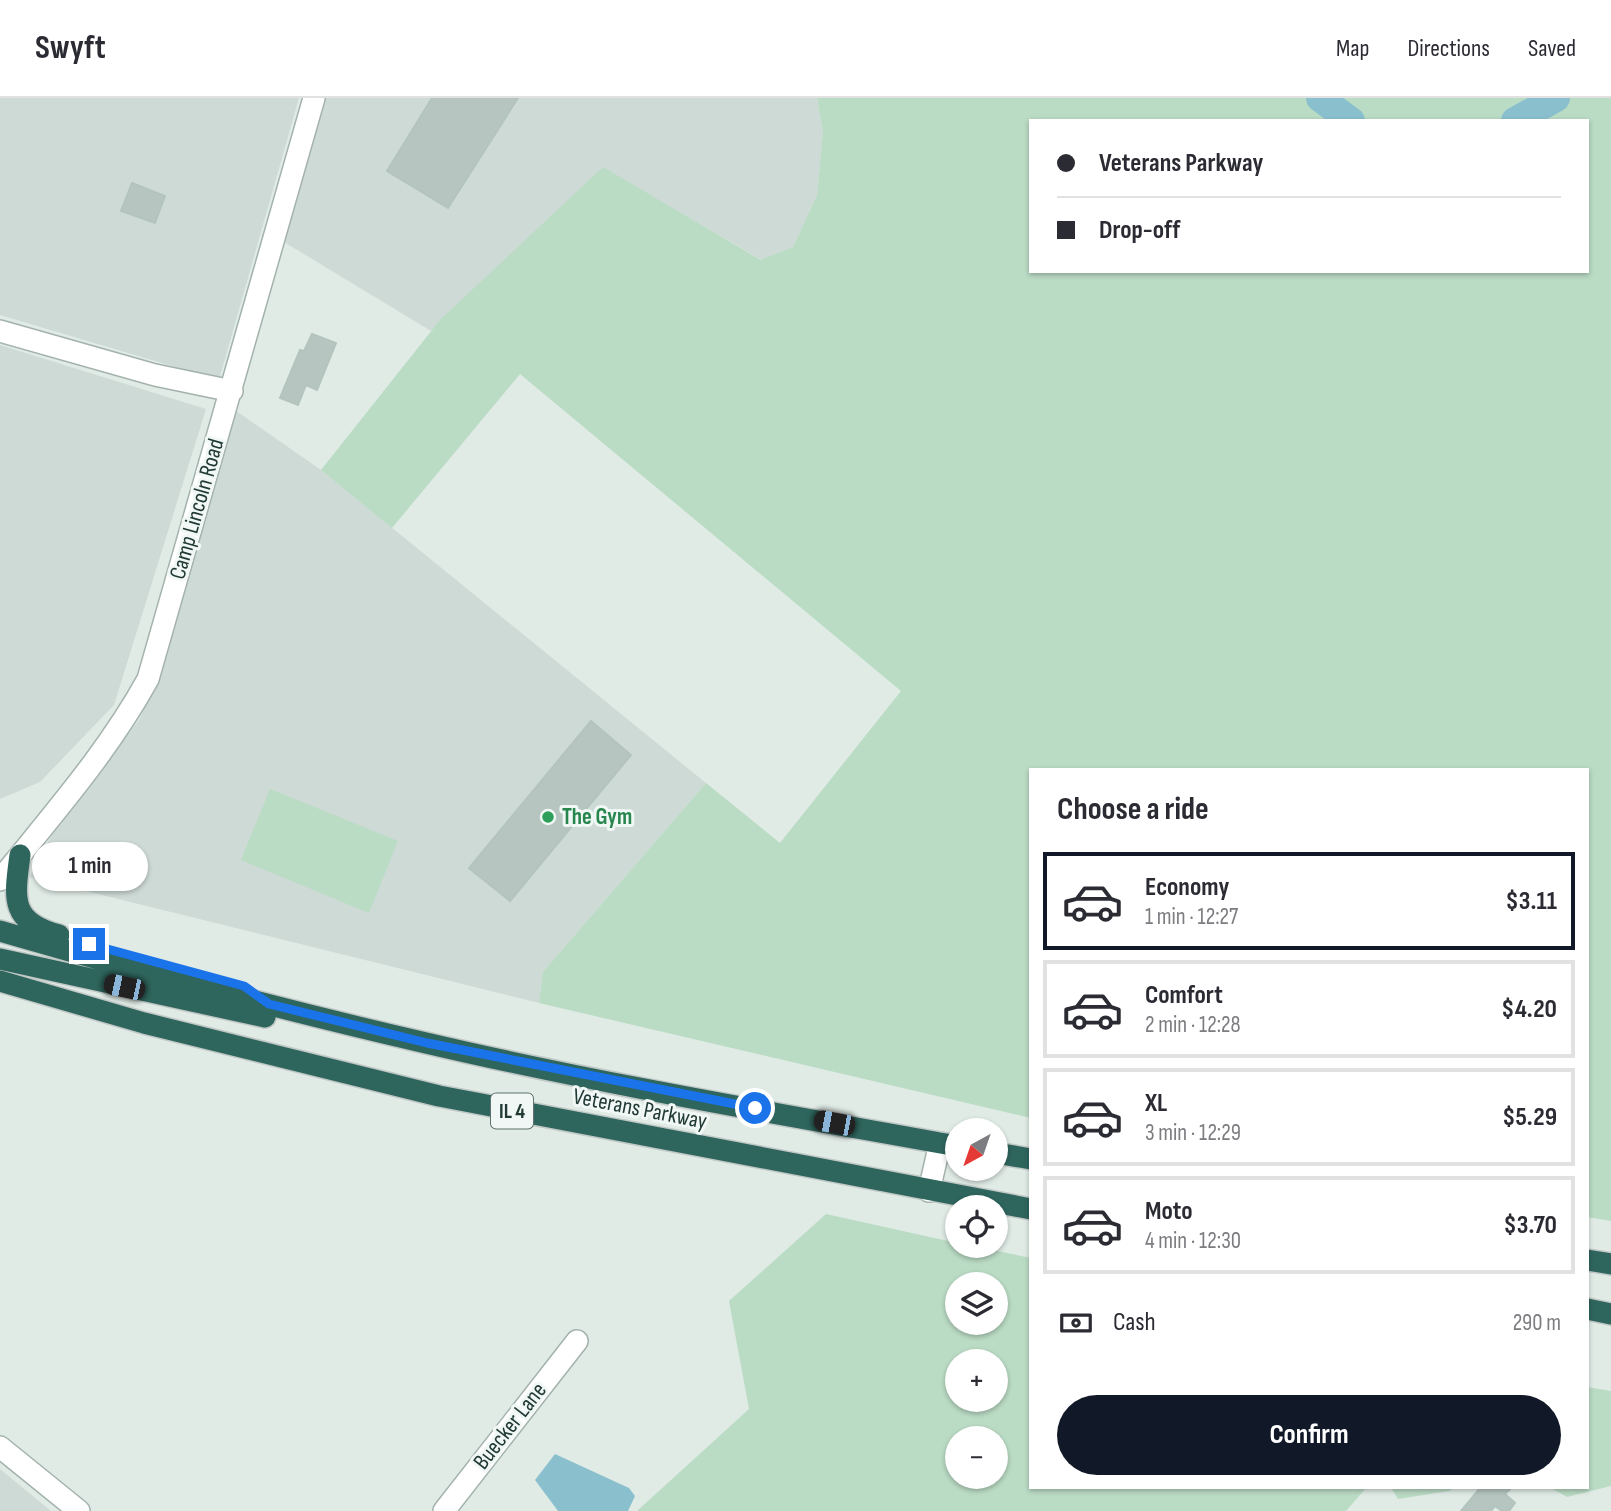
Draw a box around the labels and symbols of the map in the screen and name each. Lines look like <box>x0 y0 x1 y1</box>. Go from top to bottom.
street label: Camp Lincoln Road <box>164 435 230 583</box>
place label: The Gym <box>562 803 632 831</box>
marker: The Gym <box>540 809 556 825</box>
callout: 1 min <box>31 842 147 892</box>
route end <box>73 928 105 960</box>
car <box>102 972 147 1002</box>
street label: Veterans Parkway <box>571 1082 709 1136</box>
route start <box>739 1092 771 1124</box>
road number: IL 4 <box>491 1094 533 1128</box>
car <box>812 1109 857 1137</box>
north arrow <box>945 1118 1008 1181</box>
street label: Buecker Lane <box>467 1377 553 1475</box>

